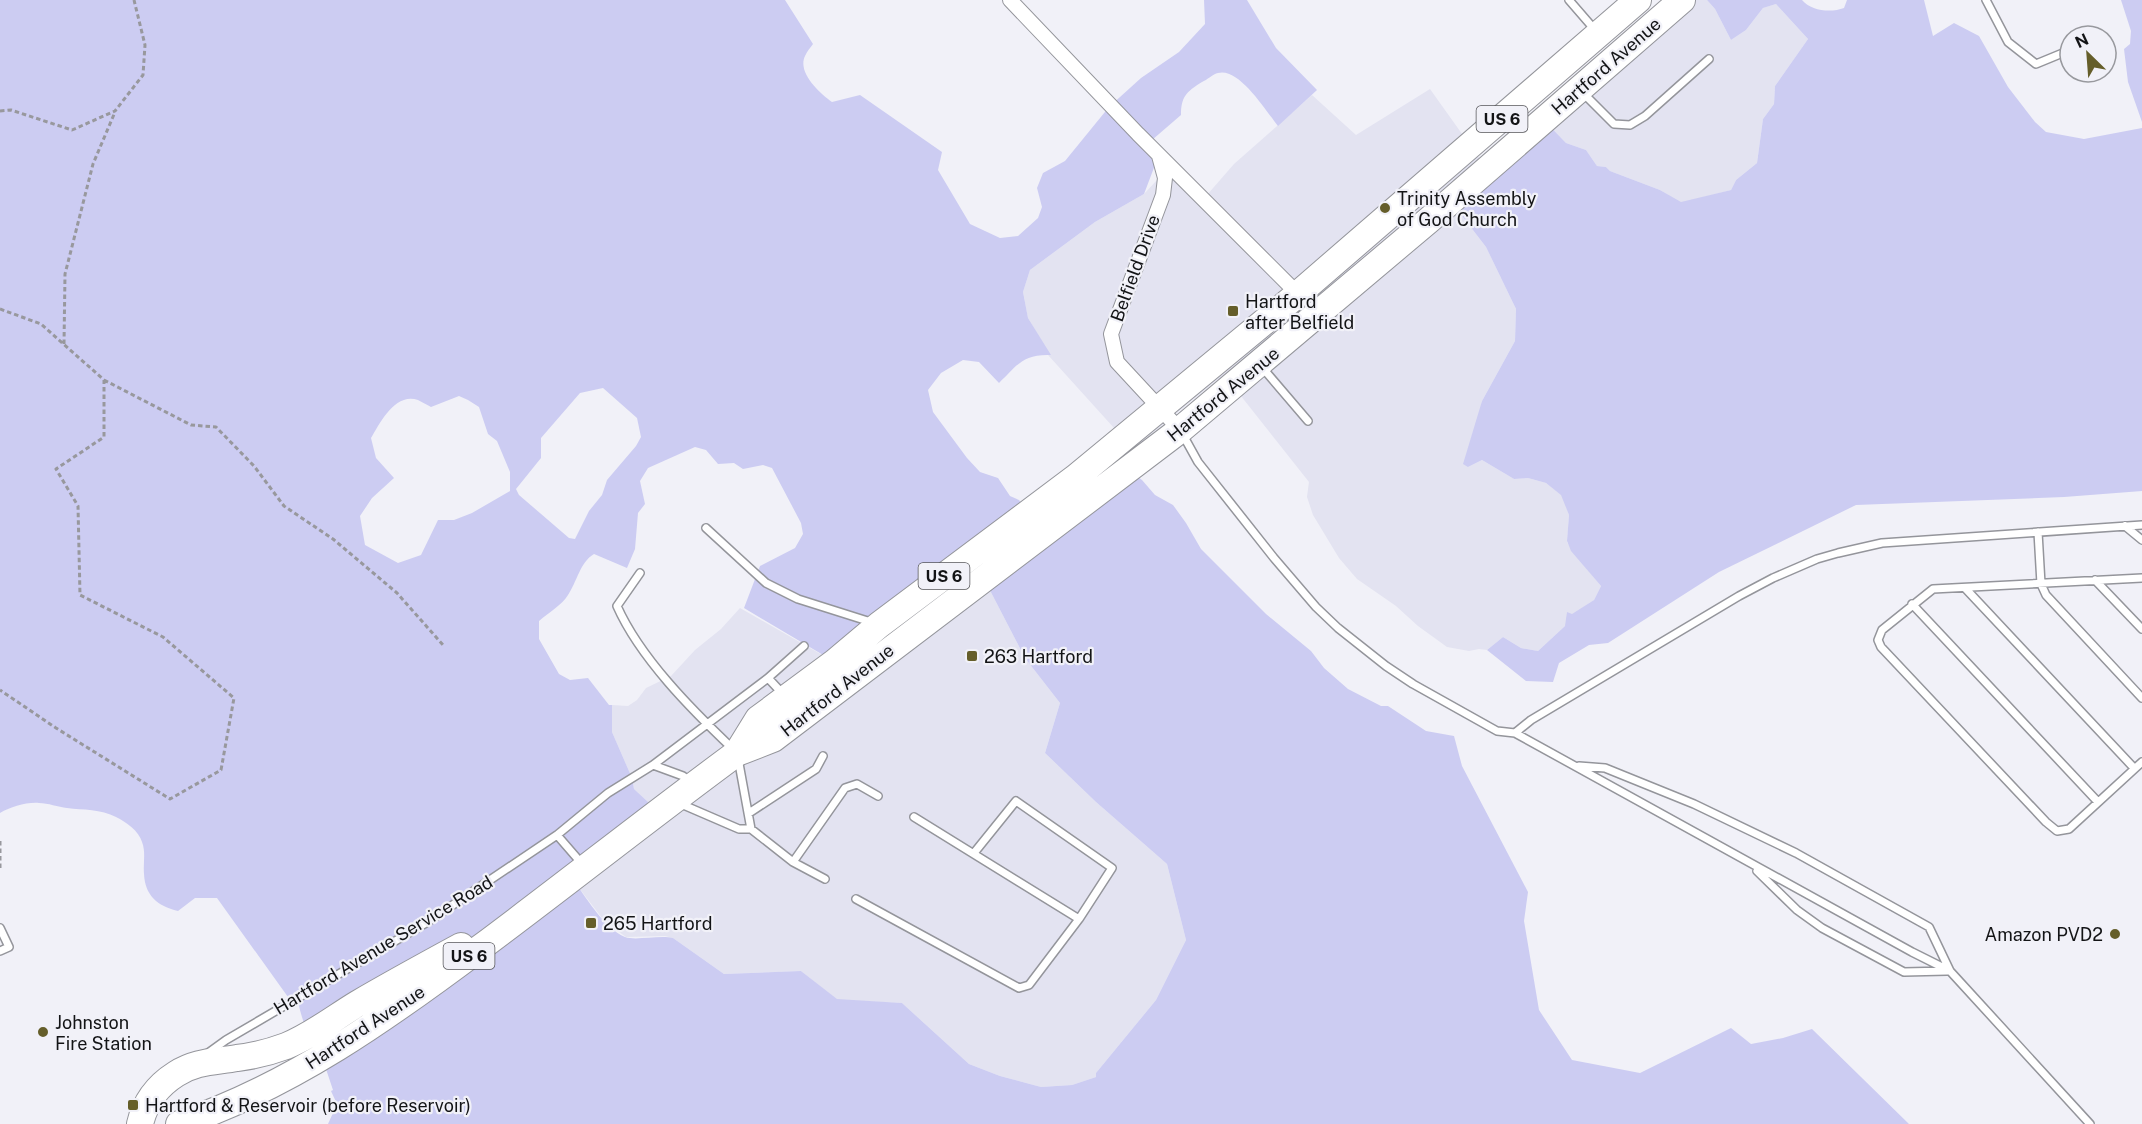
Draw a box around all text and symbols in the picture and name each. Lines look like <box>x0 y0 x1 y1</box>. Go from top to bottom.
street label: Hartford Avenue <box>1547 13 1665 119</box>
north arrow <box>2058 24 2118 84</box>
text: N <box>2072 30 2092 52</box>
road number: US 6 <box>1476 106 1528 132</box>
place label: Trinity Assembly of God Church <box>1397 188 1537 230</box>
marker: Trinity Assembly of God Church <box>1378 201 1392 215</box>
street label: Belfield Drive <box>1106 212 1164 324</box>
place label: Hartford after Belfield <box>1245 291 1354 333</box>
marker: Hartford after Belfield <box>1226 304 1240 318</box>
street label: Hartford Avenue <box>1163 342 1283 446</box>
road number: US 6 <box>918 563 970 589</box>
street label: Hartford Avenue <box>776 639 898 741</box>
place label: 263 Hartford <box>984 646 1093 667</box>
marker: 263 Hartford <box>965 649 979 663</box>
street label: Hartford Avenue Service Road <box>270 871 496 1019</box>
place label: 265 Hartford <box>603 913 712 934</box>
marker: 265 Hartford <box>584 916 598 930</box>
place label: Amazon PVD2 <box>1984 924 2103 945</box>
marker: Amazon PVD2 <box>2108 927 2122 941</box>
road number: US 6 <box>444 943 494 969</box>
street label: Hartford Avenue <box>302 981 428 1073</box>
place label: Johnston Fire Station <box>55 1012 152 1054</box>
marker: Johnston Fire Station <box>36 1025 50 1039</box>
place label: Hartford & Reservoir (before Reservoir) <box>145 1095 471 1116</box>
marker: Hartford & Reservoir (before Reservoir) <box>126 1098 140 1112</box>

